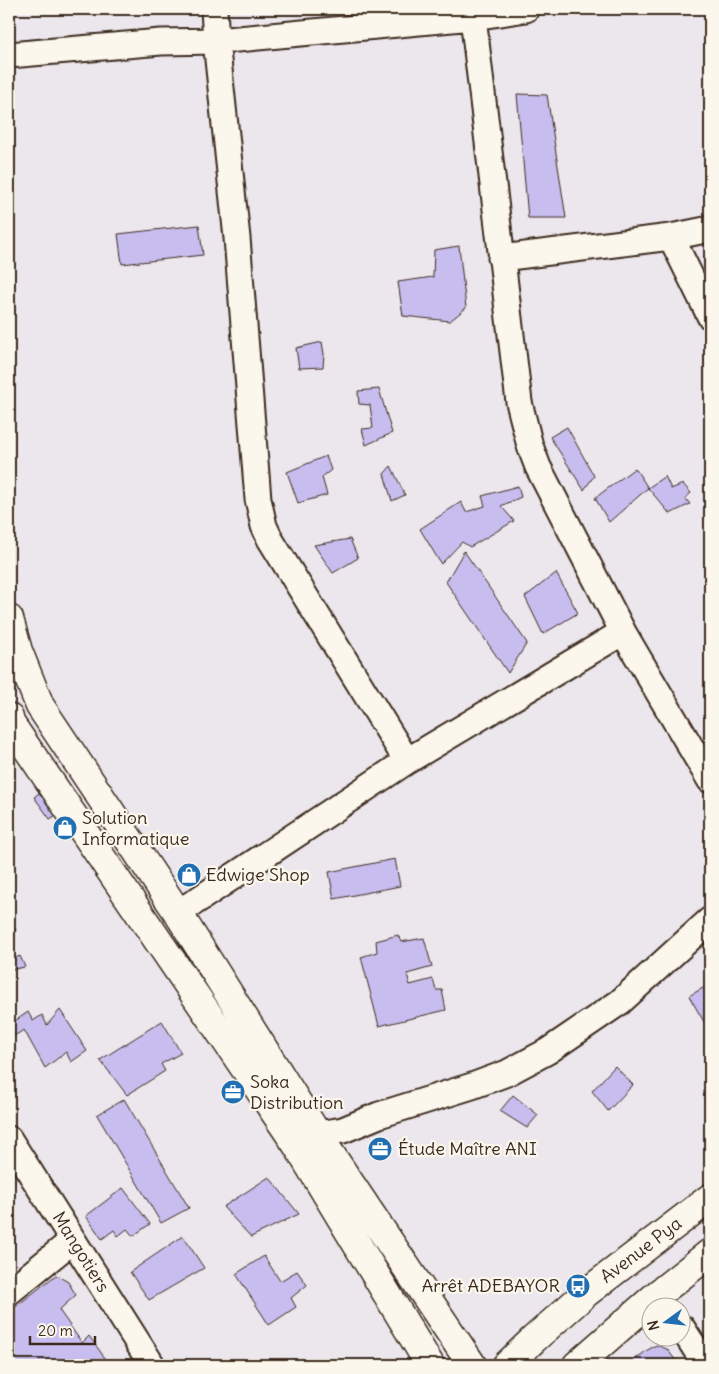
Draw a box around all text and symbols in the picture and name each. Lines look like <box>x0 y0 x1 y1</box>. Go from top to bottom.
place label: Solution Informatique <box>82 806 189 850</box>
shop icon: Solution Informatique <box>52 815 78 841</box>
shop icon: Edwige Shop <box>176 862 202 888</box>
place label: Edwige Shop <box>206 863 310 886</box>
place label: Soka Distribution <box>250 1070 344 1114</box>
office icon: Soka Distribution <box>220 1079 246 1105</box>
office icon: Étude Maître ANI <box>367 1136 393 1162</box>
place label: Étude Maître ANI <box>398 1137 537 1160</box>
street label: Mangotiers <box>48 1207 115 1296</box>
street label: Avenue Pya <box>595 1212 686 1288</box>
bus stop icon: Arrêt ADEBAYOR <box>565 1273 591 1299</box>
place label: Arrêt ADEBAYOR <box>422 1274 560 1297</box>
north arrow <box>642 1296 692 1346</box>
scale bar <box>30 1314 95 1346</box>
text: N <box>643 1318 663 1332</box>
text: 20 m <box>38 1321 73 1340</box>

